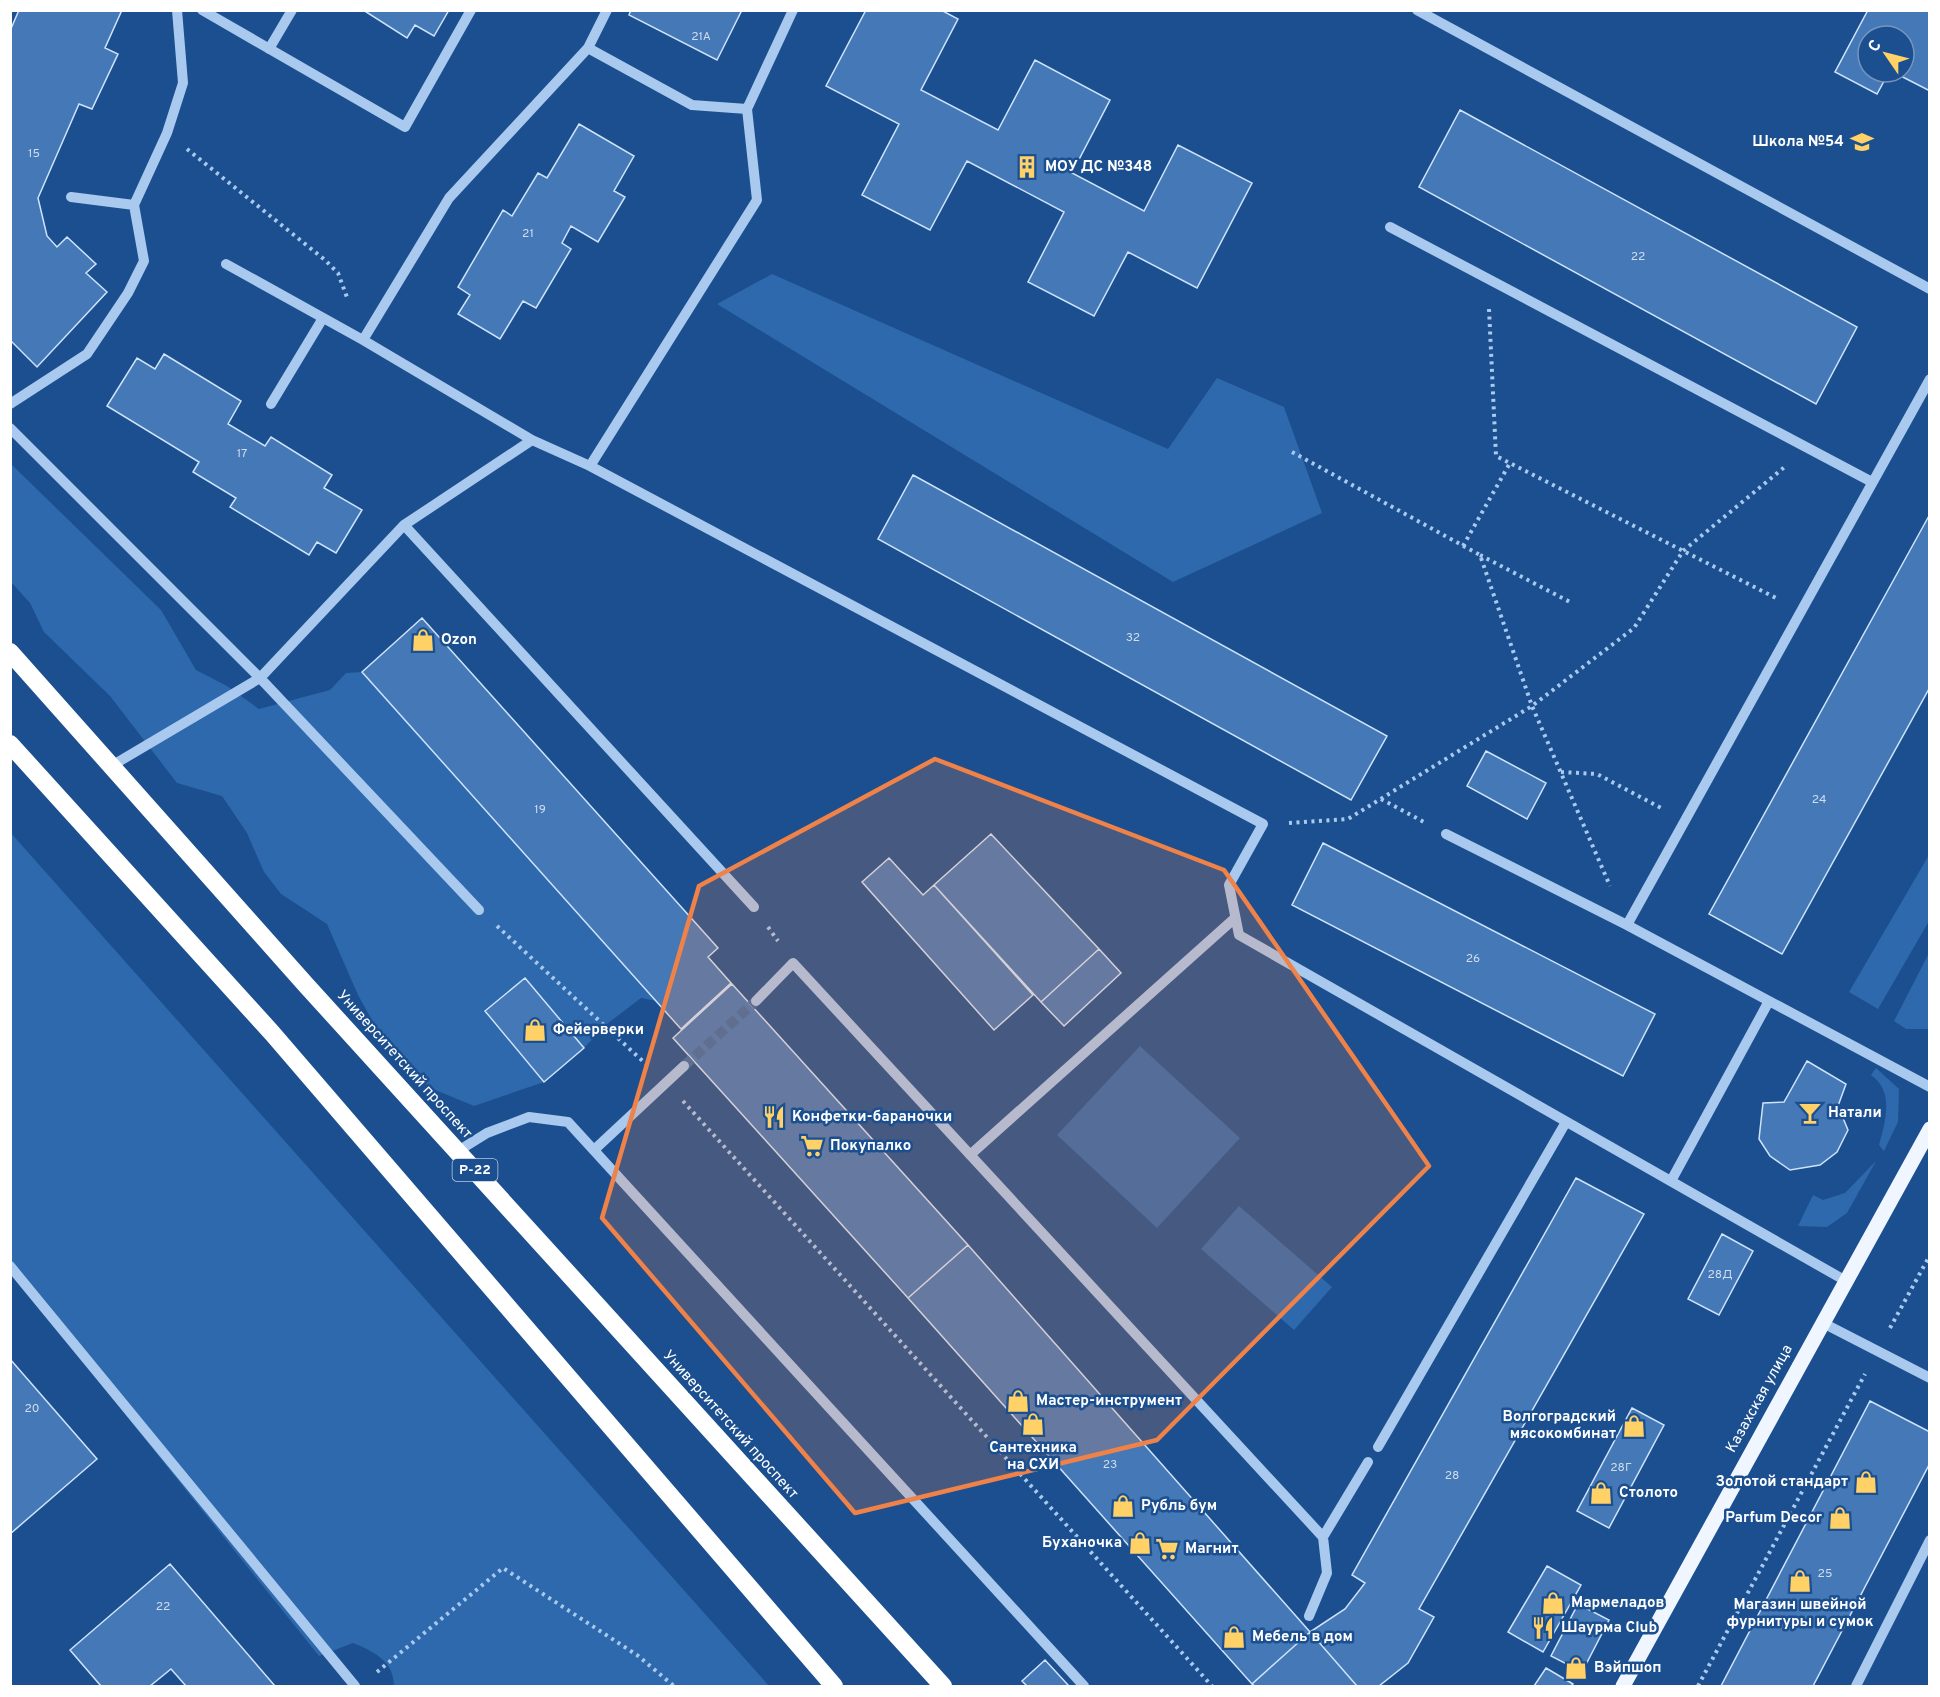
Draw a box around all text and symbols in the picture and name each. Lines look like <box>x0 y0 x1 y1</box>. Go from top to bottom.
north arrow <box>1856 24 1916 84</box>
house number: 21А <box>691 29 711 45</box>
text: С <box>1864 37 1886 56</box>
school or university icon: Школа №54 <box>1849 129 1875 155</box>
place label: Школа №54 <box>1752 133 1844 152</box>
house number: 15 <box>28 146 40 162</box>
building icon: МОУ ДС №348 <box>1014 154 1040 180</box>
place label: МОУ ДС №348 <box>1045 158 1152 177</box>
house number: 21 <box>522 226 534 242</box>
house number: 22 <box>1631 249 1645 265</box>
house number: 17 <box>237 446 247 462</box>
shop icon: Ozon <box>410 627 436 653</box>
house number: 32 <box>1126 630 1140 646</box>
place label: Ozon <box>441 631 477 650</box>
house number: 24 <box>1812 792 1826 808</box>
house number: 19 <box>534 802 546 818</box>
house number: 26 <box>1466 951 1480 967</box>
street label: Университетский проспект <box>332 987 476 1143</box>
shop icon: Фейерверки <box>522 1017 548 1043</box>
place label: Фейерверки <box>553 1021 644 1040</box>
bar icon: Натали <box>1797 1100 1823 1126</box>
restaurant icon: Конфетки-бараночки <box>761 1104 787 1130</box>
place label: Натали <box>1828 1104 1882 1123</box>
place label: Конфетки-бараночки <box>792 1108 952 1127</box>
supermarket icon: Покупалко <box>799 1133 825 1159</box>
place label: Покупалко <box>830 1137 911 1156</box>
road number: Р-22 <box>452 1159 498 1181</box>
house number: 28Д <box>1708 1267 1732 1283</box>
street label: Казахская улица <box>1722 1342 1798 1456</box>
street label: Университетский проспект <box>658 1347 802 1503</box>
shop icon: Мастер-инструмент <box>1005 1388 1031 1414</box>
place label: Мастер-инструмент <box>1036 1392 1182 1411</box>
house number: 20 <box>24 1401 40 1417</box>
place label: Волгоградский мясокомбинат <box>1502 1408 1616 1444</box>
shop icon: Сантехника на СХИ <box>1020 1411 1046 1437</box>
shop icon: Волгоградский мясокомбинат <box>1621 1413 1647 1439</box>
place label: Сантехника на СХИ <box>989 1439 1077 1475</box>
house number: 23 <box>1103 1457 1117 1473</box>
house number: 28Г <box>1610 1460 1632 1476</box>
house number: 28 <box>1445 1468 1459 1484</box>
shop icon: Золотой стандарт <box>1853 1469 1879 1495</box>
place label: Золотой стандарт <box>1716 1473 1848 1492</box>
shop icon: Столото <box>1588 1480 1614 1506</box>
place label: Столото <box>1619 1484 1678 1503</box>
shop icon: Рубль бум <box>1110 1493 1136 1519</box>
place label: Рубль бум <box>1141 1497 1217 1516</box>
shop icon: Parfum Decor <box>1827 1505 1853 1531</box>
place label: Parfum Decor <box>1725 1509 1823 1528</box>
shop icon: Буханочка <box>1127 1530 1153 1556</box>
place label: Буханочка <box>1042 1534 1122 1553</box>
supermarket icon: Магнит <box>1154 1536 1180 1562</box>
place label: Магнит <box>1185 1540 1238 1559</box>
house number: 25 <box>1818 1566 1832 1582</box>
shop icon: Магазин швейной фурнитуры и сумок <box>1787 1568 1813 1594</box>
shop icon: Мармеладов <box>1540 1590 1566 1616</box>
place label: Мармеладов <box>1571 1594 1665 1613</box>
place label: Магазин швейной фурнитуры и сумок <box>1727 1596 1874 1632</box>
house number: 22 <box>156 1599 170 1615</box>
restaurant icon: Шаурма Club <box>1530 1615 1556 1641</box>
place label: Шаурма Club <box>1561 1619 1657 1638</box>
shop icon: Мебель в дом <box>1221 1624 1247 1650</box>
place label: Мебель в дом <box>1252 1628 1353 1647</box>
shop icon: Вэйпшоп <box>1563 1655 1589 1681</box>
place label: Вэйпшоп <box>1594 1659 1661 1678</box>

